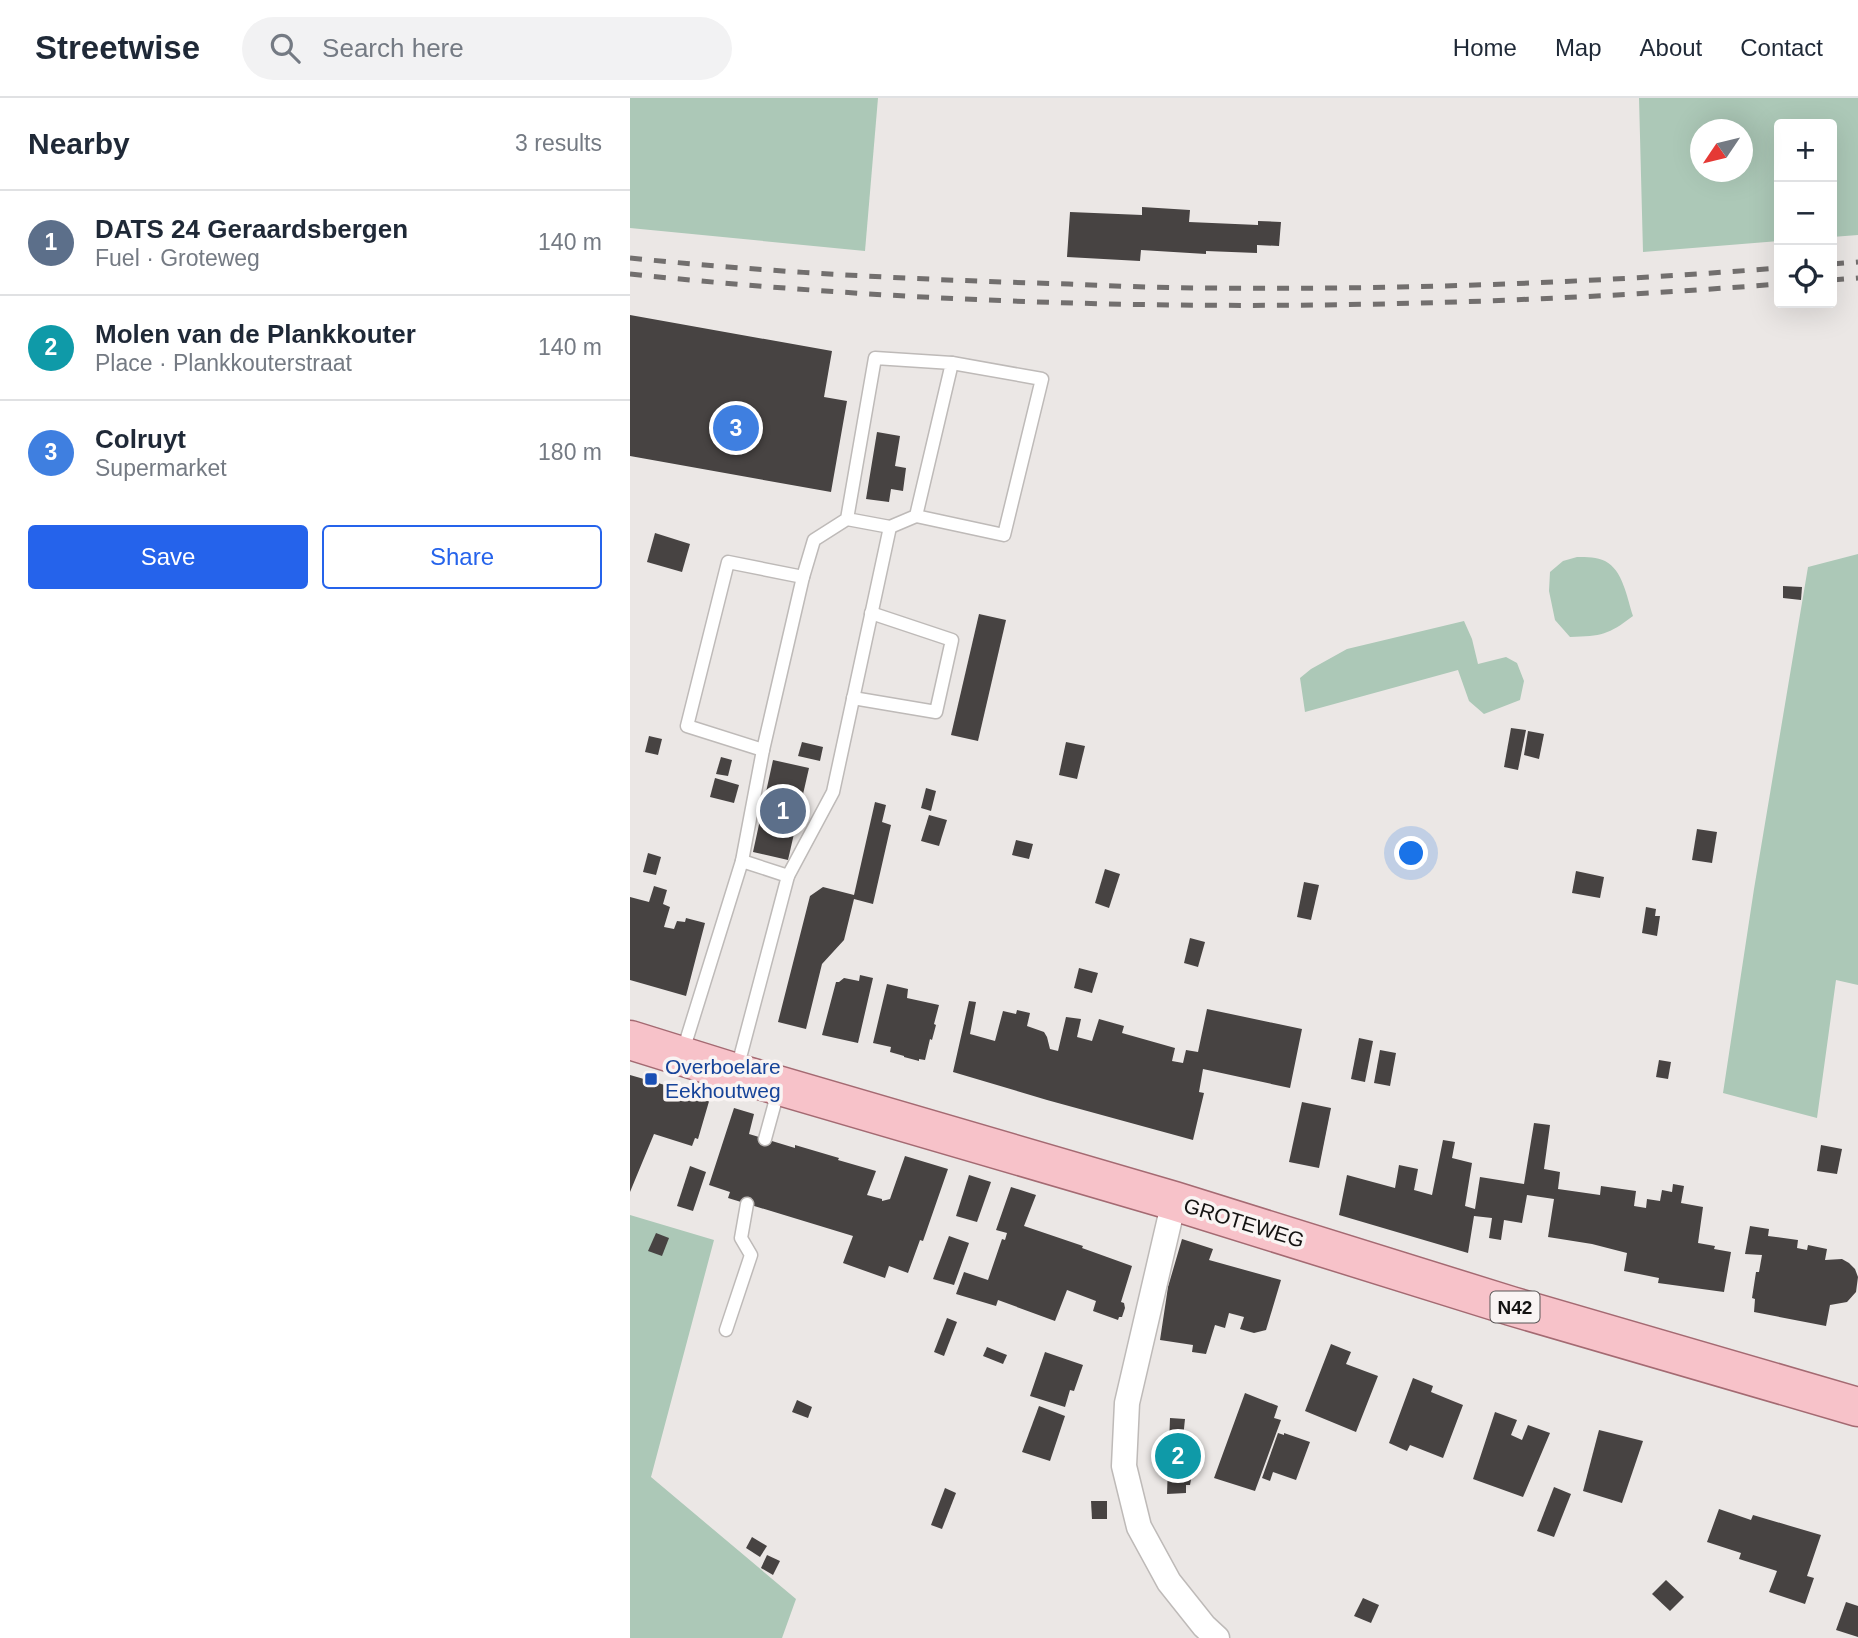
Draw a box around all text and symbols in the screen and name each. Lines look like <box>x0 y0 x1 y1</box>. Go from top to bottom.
search box <box>242 17 732 80</box>
text: Streetwise <box>35 29 200 66</box>
icon: search <box>266 29 304 67</box>
text: Search here <box>322 33 464 63</box>
text: Home <box>1453 34 1517 61</box>
text: Map <box>1555 34 1602 61</box>
text: About <box>1640 34 1702 61</box>
text: Contact <box>1740 34 1823 61</box>
north arrow <box>1690 119 1753 182</box>
map controls <box>1774 119 1837 308</box>
button: + <box>1774 119 1837 182</box>
text: Nearby <box>28 127 130 160</box>
text: 3 results <box>515 130 602 156</box>
button: − <box>1774 182 1837 245</box>
text: DATS 24 Geraardsbergen <box>95 214 408 244</box>
text: 1 <box>45 229 57 255</box>
text: 140 m <box>538 229 602 255</box>
text: Fuel · Groteweg <box>95 245 260 271</box>
button: locate <box>1774 245 1837 308</box>
text: Molen van de Plankkouter <box>95 319 416 349</box>
text: 2 <box>45 334 57 360</box>
text: 140 m <box>538 334 602 360</box>
text: Place · Plankkouterstraat <box>95 350 352 376</box>
pin: 3 <box>713 402 759 454</box>
text: Colruyt <box>95 424 186 454</box>
text: 3 <box>45 439 57 465</box>
text: 180 m <box>538 439 602 465</box>
text: Supermarket <box>95 455 227 481</box>
button: Save <box>28 525 308 589</box>
button: Share <box>322 525 602 589</box>
pin: 1 <box>760 785 806 837</box>
your location <box>1394 836 1428 870</box>
place label: Overboelare Eekhoutweg <box>665 1055 781 1102</box>
marker: Overboelare Eekhoutweg <box>643 1071 659 1087</box>
street label: GROTEWEG <box>1181 1193 1307 1252</box>
road number: N42 <box>1490 1292 1540 1322</box>
pin: 2 <box>1155 1430 1201 1482</box>

